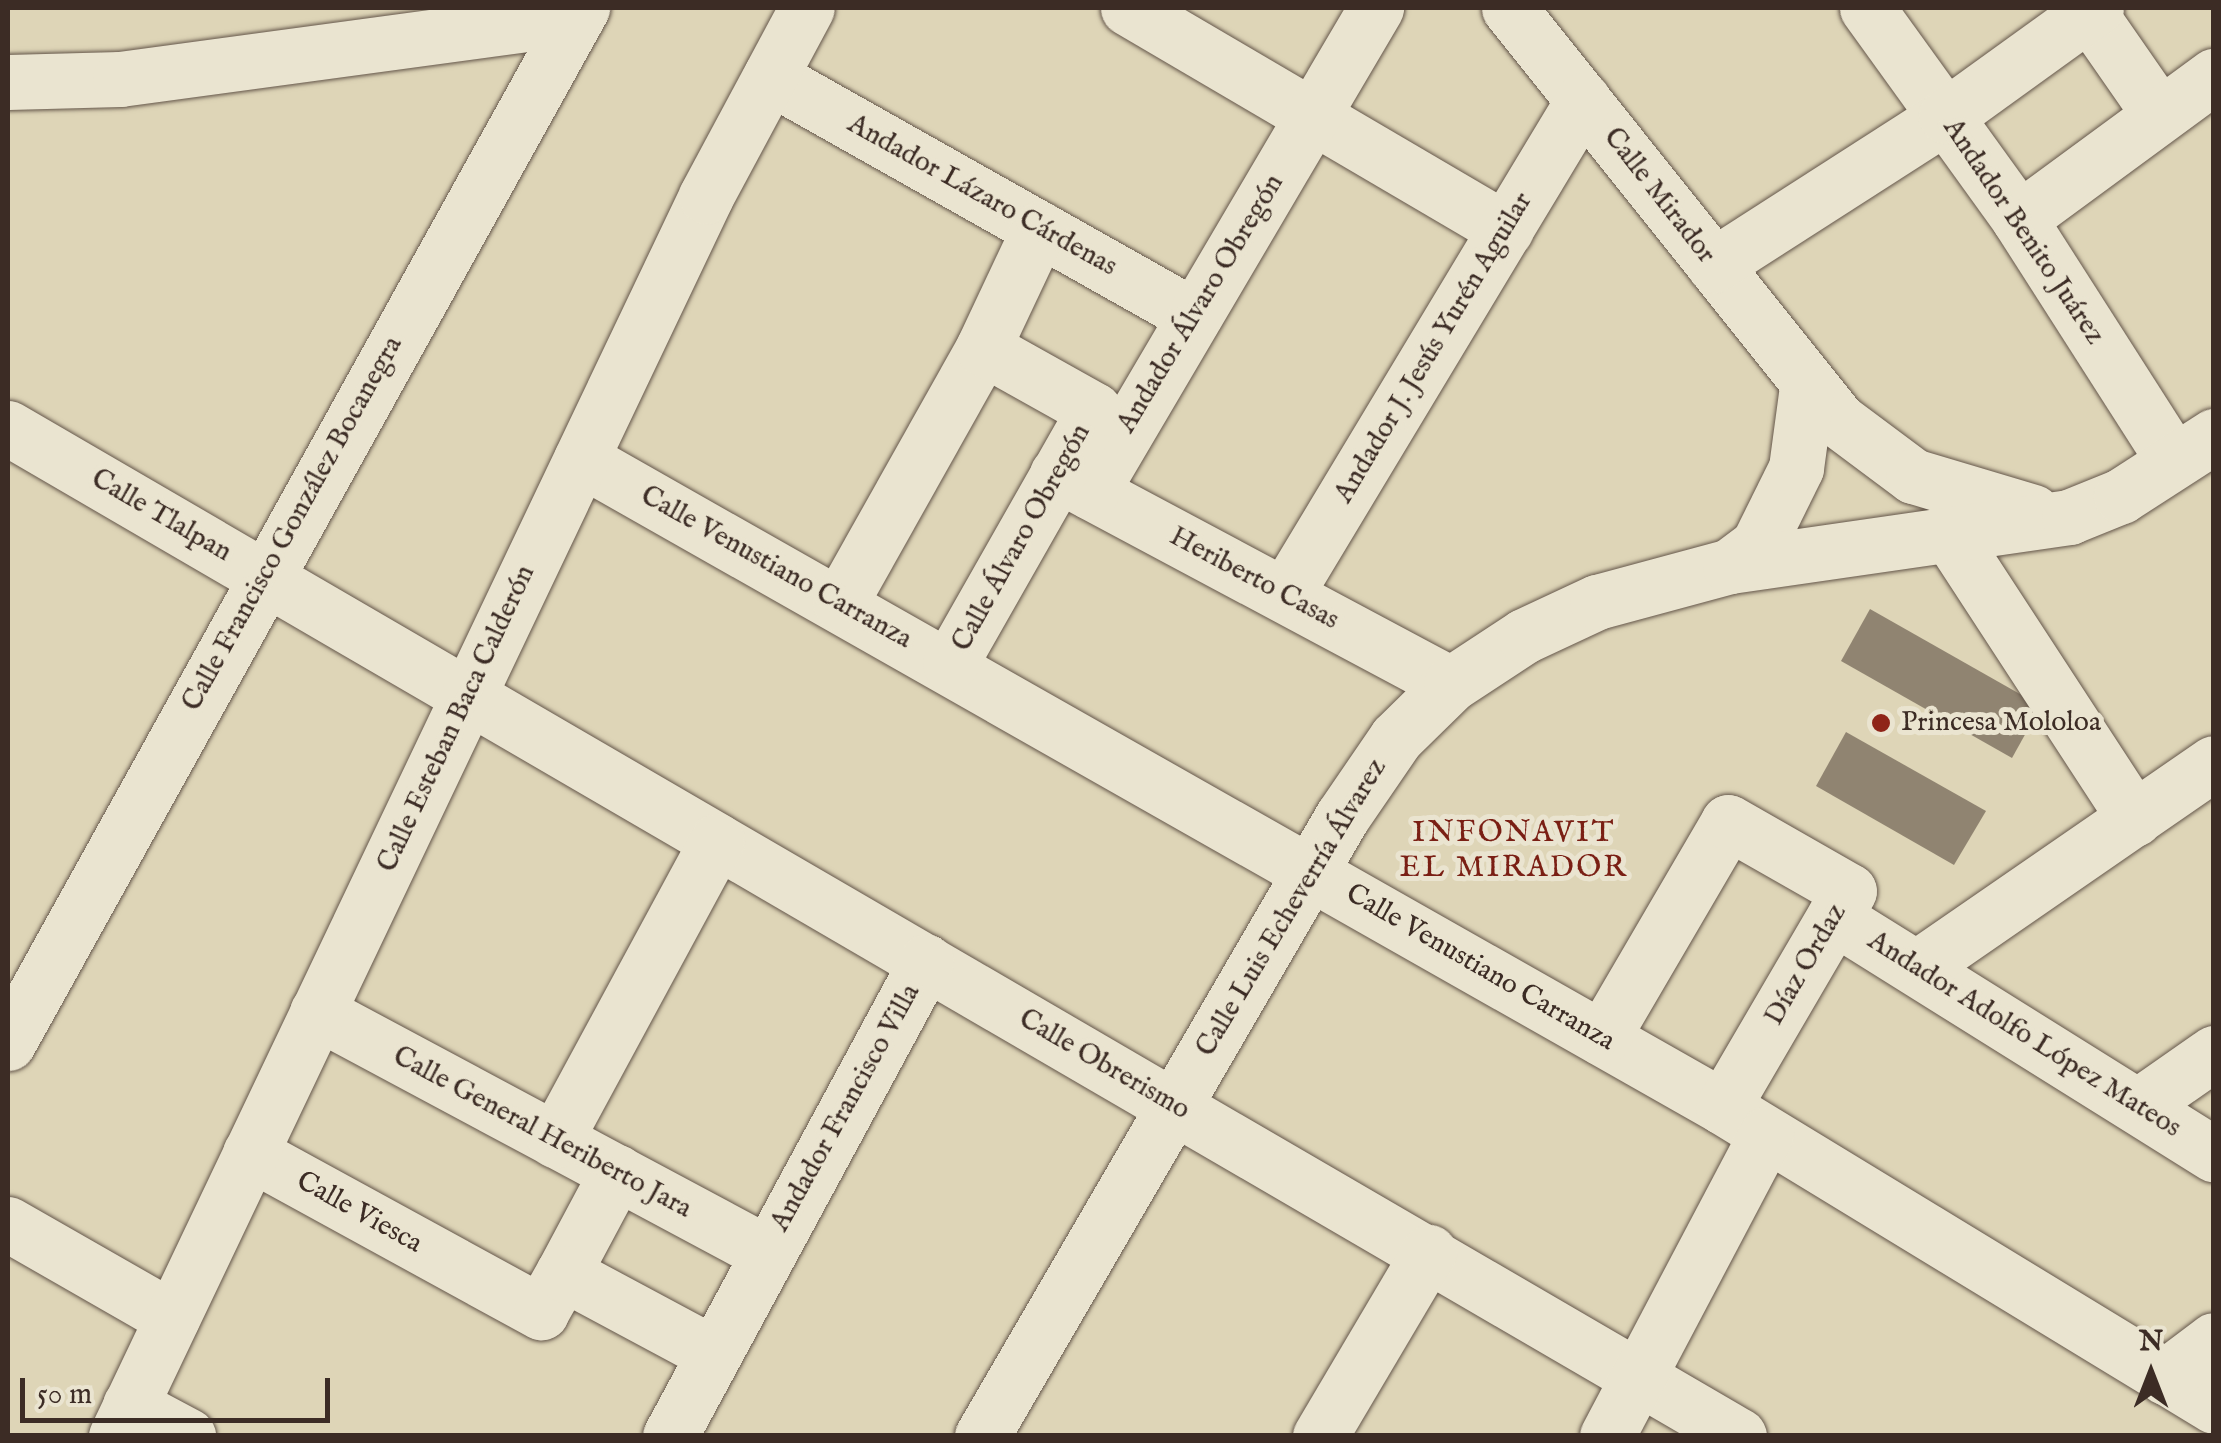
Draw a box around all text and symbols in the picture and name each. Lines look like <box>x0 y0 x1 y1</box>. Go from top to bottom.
street label: Andador Lázaro Cárdenas <box>841 108 1123 284</box>
street label: Andador Benito Juárez <box>1935 113 2111 351</box>
street label: Calle Mirador <box>1596 122 1722 270</box>
street label: Andador Álvaro Obregón <box>1110 169 1292 439</box>
street label: Andador J. Jesús Yurén Aguilar <box>1328 187 1540 509</box>
street label: Calle Francisco González Bocanegra <box>176 331 410 717</box>
street label: Calle Álvaro Obregón <box>946 418 1098 658</box>
street label: Calle Tlalpan <box>85 462 237 570</box>
street label: Calle Venustiano Carranza <box>634 479 918 657</box>
street label: Heriberto Casas <box>1164 520 1344 638</box>
street label: Calle Esteban Baca Calderón <box>371 560 543 878</box>
place label: Princesa Mololoa <box>1901 706 2101 740</box>
marker: Princesa Mololoa <box>1870 712 1892 734</box>
street label: Calle Luis Echeverría Álvarez <box>1190 753 1394 1063</box>
district label: INFONAVIT EL MIRADOR <box>1400 815 1628 886</box>
street label: Calle Venustiano Carranza <box>1339 877 1621 1059</box>
street label: Díaz Ordaz <box>1758 898 1854 1032</box>
street label: Andador Adolfo López Mateos <box>1861 925 2187 1145</box>
street label: Andador Francisco Villa <box>764 978 928 1238</box>
street label: Calle Obrerismo <box>1013 1003 1195 1127</box>
street label: Calle General Heriberto Jara <box>387 1040 697 1226</box>
street label: Calle Viesca <box>290 1165 428 1261</box>
north arrow <box>2101 1323 2201 1423</box>
text: N <box>2139 1325 2163 1360</box>
scale bar <box>25 1358 335 1420</box>
text: 50 m <box>37 1376 92 1414</box>

